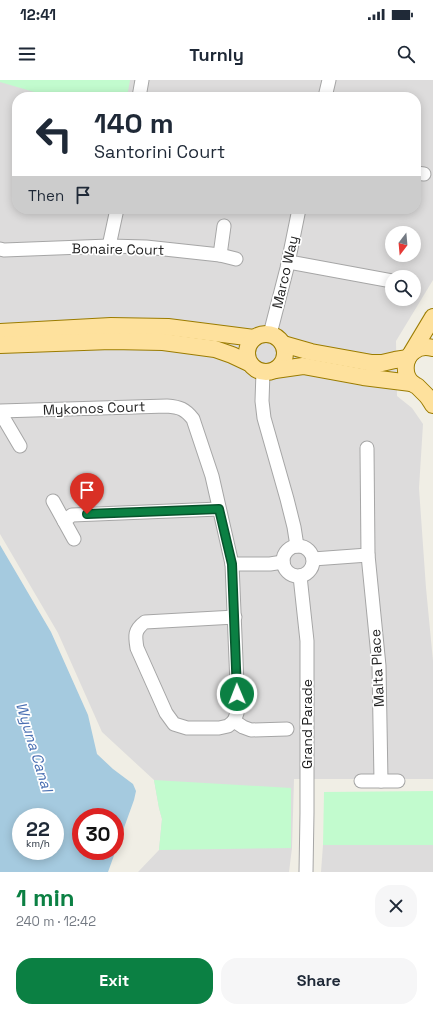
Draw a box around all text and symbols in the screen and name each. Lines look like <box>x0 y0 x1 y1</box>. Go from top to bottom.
text: 12:41 <box>20 5 56 24</box>
icon: menu <box>16 43 38 65</box>
text: Turnly <box>189 43 244 66</box>
icon: search <box>395 43 417 65</box>
text: 140 m <box>94 105 174 141</box>
icon: left <box>28 108 80 160</box>
text: Santorini Court <box>94 140 225 163</box>
icon: arrive <box>72 184 94 206</box>
text: Then <box>28 186 64 205</box>
north arrow <box>385 226 421 262</box>
map controls <box>385 226 421 306</box>
street label: Marco Way <box>268 234 302 310</box>
street label: Bonaire Court <box>71 239 165 259</box>
button: search <box>385 270 421 306</box>
street label: Mykonos Court <box>42 397 146 419</box>
pin <box>70 473 104 514</box>
icon: arrive <box>76 479 98 501</box>
street label: Malta Place <box>366 629 388 707</box>
position arrow <box>216 673 258 715</box>
street label: Grand Parade <box>298 679 316 769</box>
water label: Wyuna Canal <box>12 700 58 796</box>
speed limit sign: 30 <box>72 808 124 860</box>
text: 22 <box>26 816 50 842</box>
text: km/h <box>26 837 50 850</box>
text: 1 min <box>16 882 75 913</box>
button: close <box>375 885 417 927</box>
text: 240 m · 12:42 <box>16 913 96 930</box>
button: Exit <box>16 958 213 1004</box>
button: Share <box>221 958 417 1004</box>

